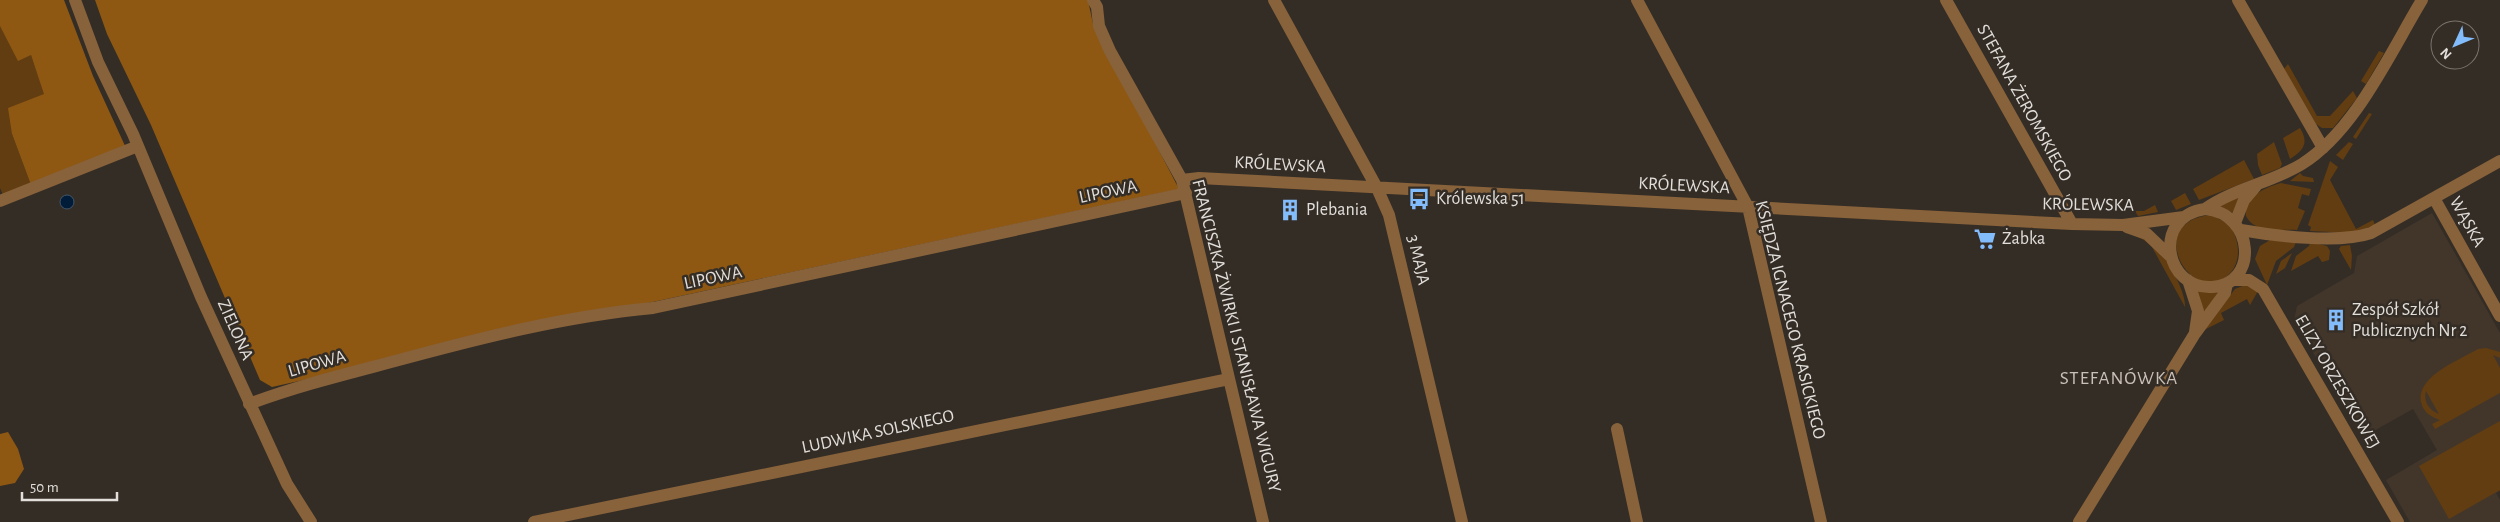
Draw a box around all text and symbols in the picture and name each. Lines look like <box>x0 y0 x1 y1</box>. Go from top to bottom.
street label: STEFANA ŻEROMSKIEGO <box>1973 20 2076 185</box>
north arrow <box>2430 20 2480 70</box>
text: N <box>2438 45 2455 62</box>
street label: KRÓLEWSKA <box>1234 151 1327 176</box>
street label: KRÓLEWSKA <box>1638 172 1731 197</box>
street label: LIPOWA <box>1077 177 1139 207</box>
street label: FRANCISZKA ŻWIRKI I STANISŁAWA WIGURY <box>1188 177 1286 495</box>
bus stop icon: Królewska 51 <box>1406 186 1432 212</box>
place label: Królewska 51 <box>1436 190 1525 208</box>
street label: KRÓLEWSKA <box>2042 192 2135 215</box>
street label: WĄSKA <box>2446 194 2488 251</box>
building icon: Plebania <box>1277 197 1303 223</box>
street label: KSIĘDZA IGNACEGO KRASICKIEGO <box>1752 199 1828 441</box>
place label: Plebania <box>1306 201 1367 219</box>
supermarket icon: Żabka <box>1972 226 1998 252</box>
place label: Żabka <box>2002 228 2045 248</box>
street label: 3 MAJA <box>1403 233 1433 287</box>
street label: LIPOWA <box>682 263 744 293</box>
street label: ZIELONA <box>214 297 256 363</box>
place label: Zespół Szkół Publicznych Nr 2 <box>2352 301 2467 340</box>
building icon: Zespół Szkół Publicznych Nr 2 <box>2323 307 2349 333</box>
street label: ELIZY ORZESZKOWEJ <box>2291 312 2383 452</box>
street label: LIPOWA <box>286 347 348 381</box>
district label: STEFANÓWKA <box>2060 367 2178 388</box>
street label: LUDWIKA SOLSKIEGO <box>800 407 956 457</box>
scale bar <box>22 470 118 502</box>
text: 50 m <box>30 480 59 495</box>

